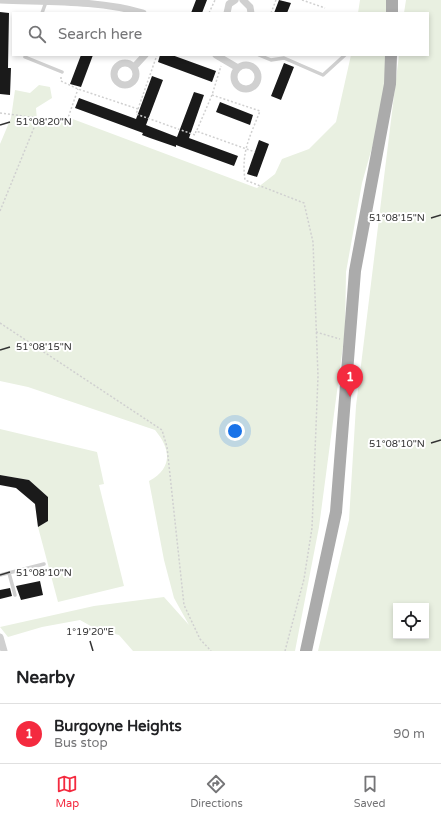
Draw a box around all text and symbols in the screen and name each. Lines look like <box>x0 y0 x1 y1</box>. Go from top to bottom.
search box <box>12 12 429 56</box>
icon: search <box>26 23 48 45</box>
text: Search here <box>58 25 142 43</box>
text: 51°08'20"N <box>16 116 72 128</box>
text: 51°08'15"N <box>369 212 425 224</box>
text: 51°08'15"N <box>16 341 72 353</box>
pin: 1 <box>337 364 363 397</box>
your location <box>225 421 245 441</box>
text: 51°08'10"N <box>369 438 425 450</box>
text: 51°08'10"N <box>16 567 72 579</box>
map controls <box>393 603 429 639</box>
button: locate <box>393 603 429 639</box>
text: 1°19'20"E <box>66 626 114 638</box>
text: Nearby <box>16 667 75 688</box>
text: Burgoyne Heights <box>54 717 182 735</box>
text: 1 <box>25 726 33 742</box>
text: 90 m <box>393 726 425 742</box>
text: Bus stop <box>54 735 108 751</box>
tab: Map <box>55 773 79 810</box>
tab: Directions <box>190 773 243 810</box>
tab: Saved <box>354 773 386 810</box>

